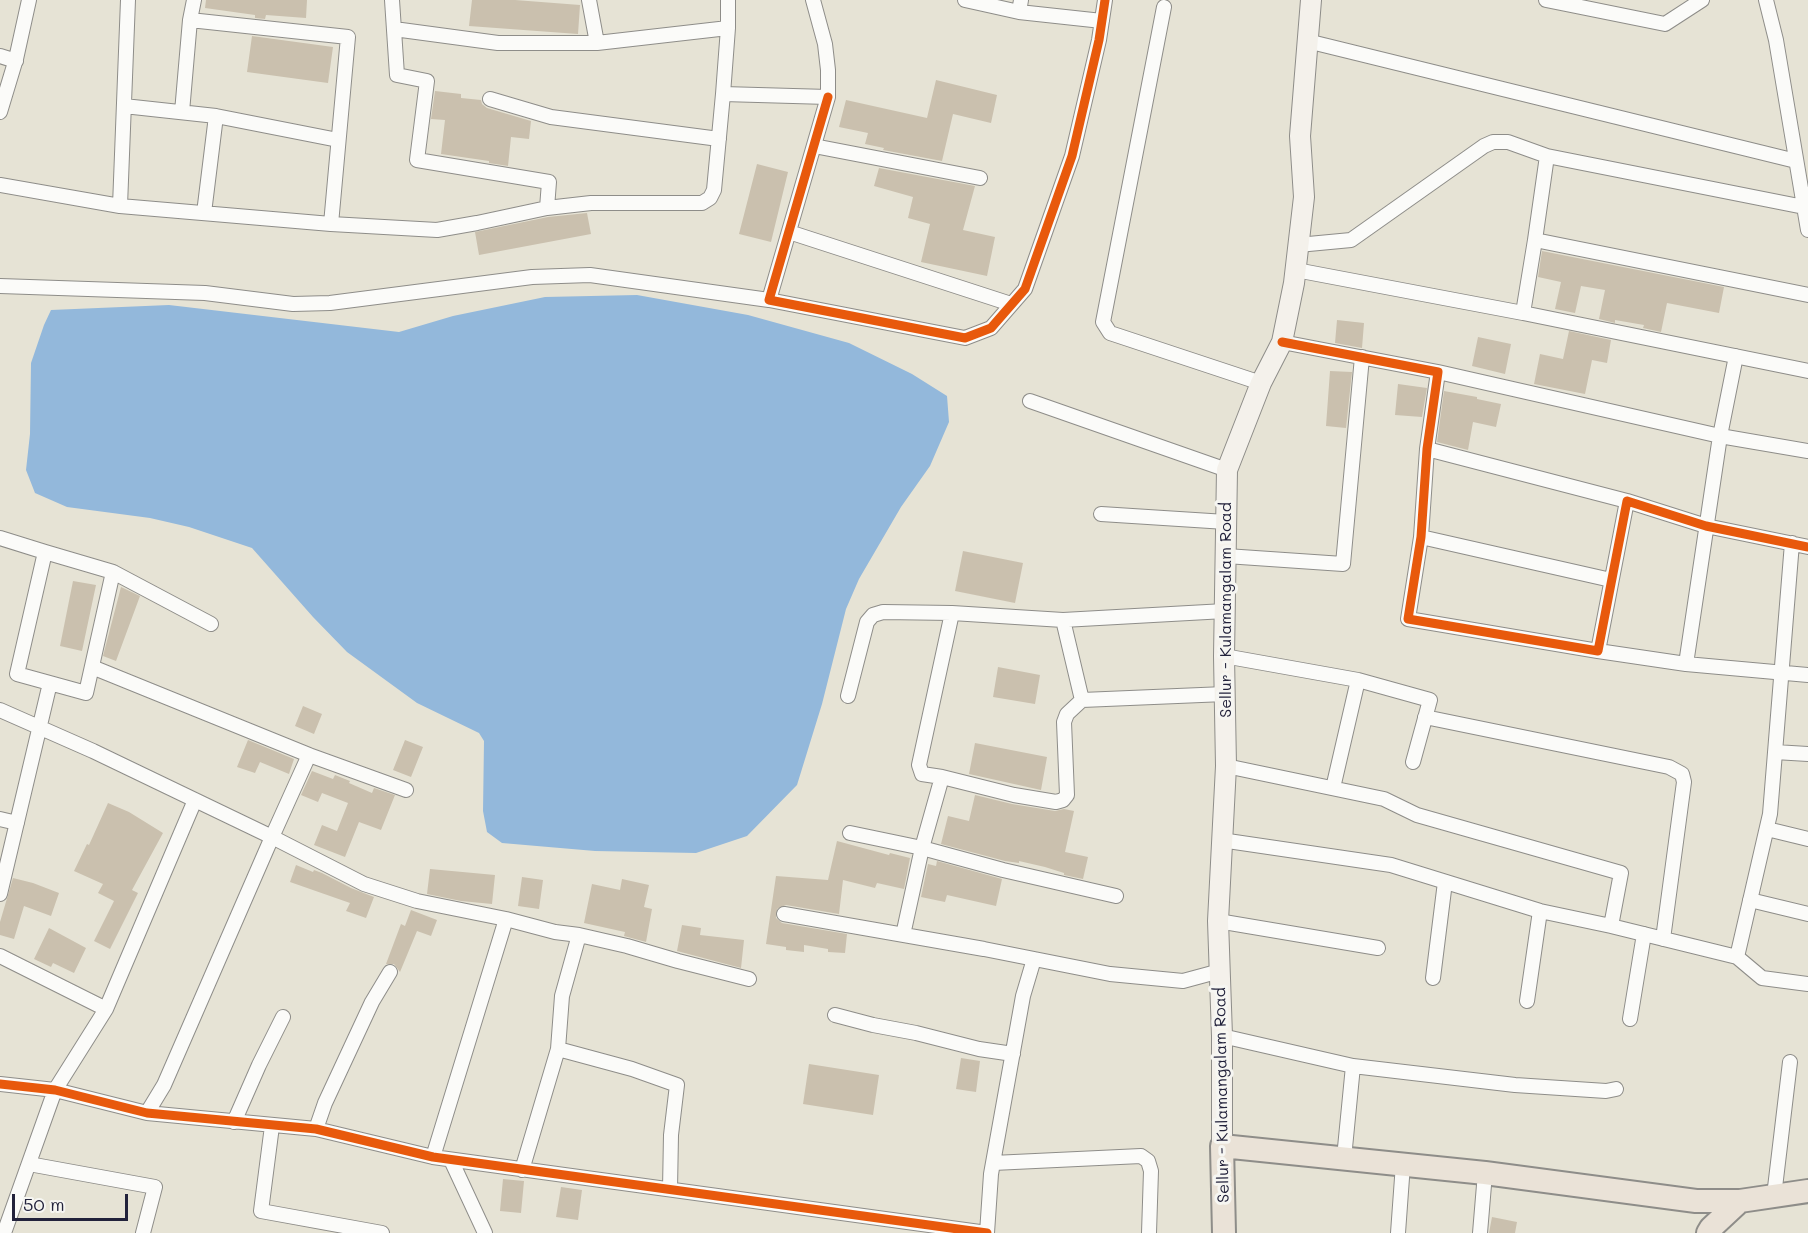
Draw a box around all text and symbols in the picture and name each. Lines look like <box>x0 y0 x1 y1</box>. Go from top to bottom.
street label: Sellur - Kulamangalam Road <box>1216 502 1236 718</box>
street label: Sellur - Kulamangalam Road <box>1211 987 1233 1203</box>
scale bar <box>15 1182 130 1220</box>
text: 50 m <box>23 1192 65 1216</box>

